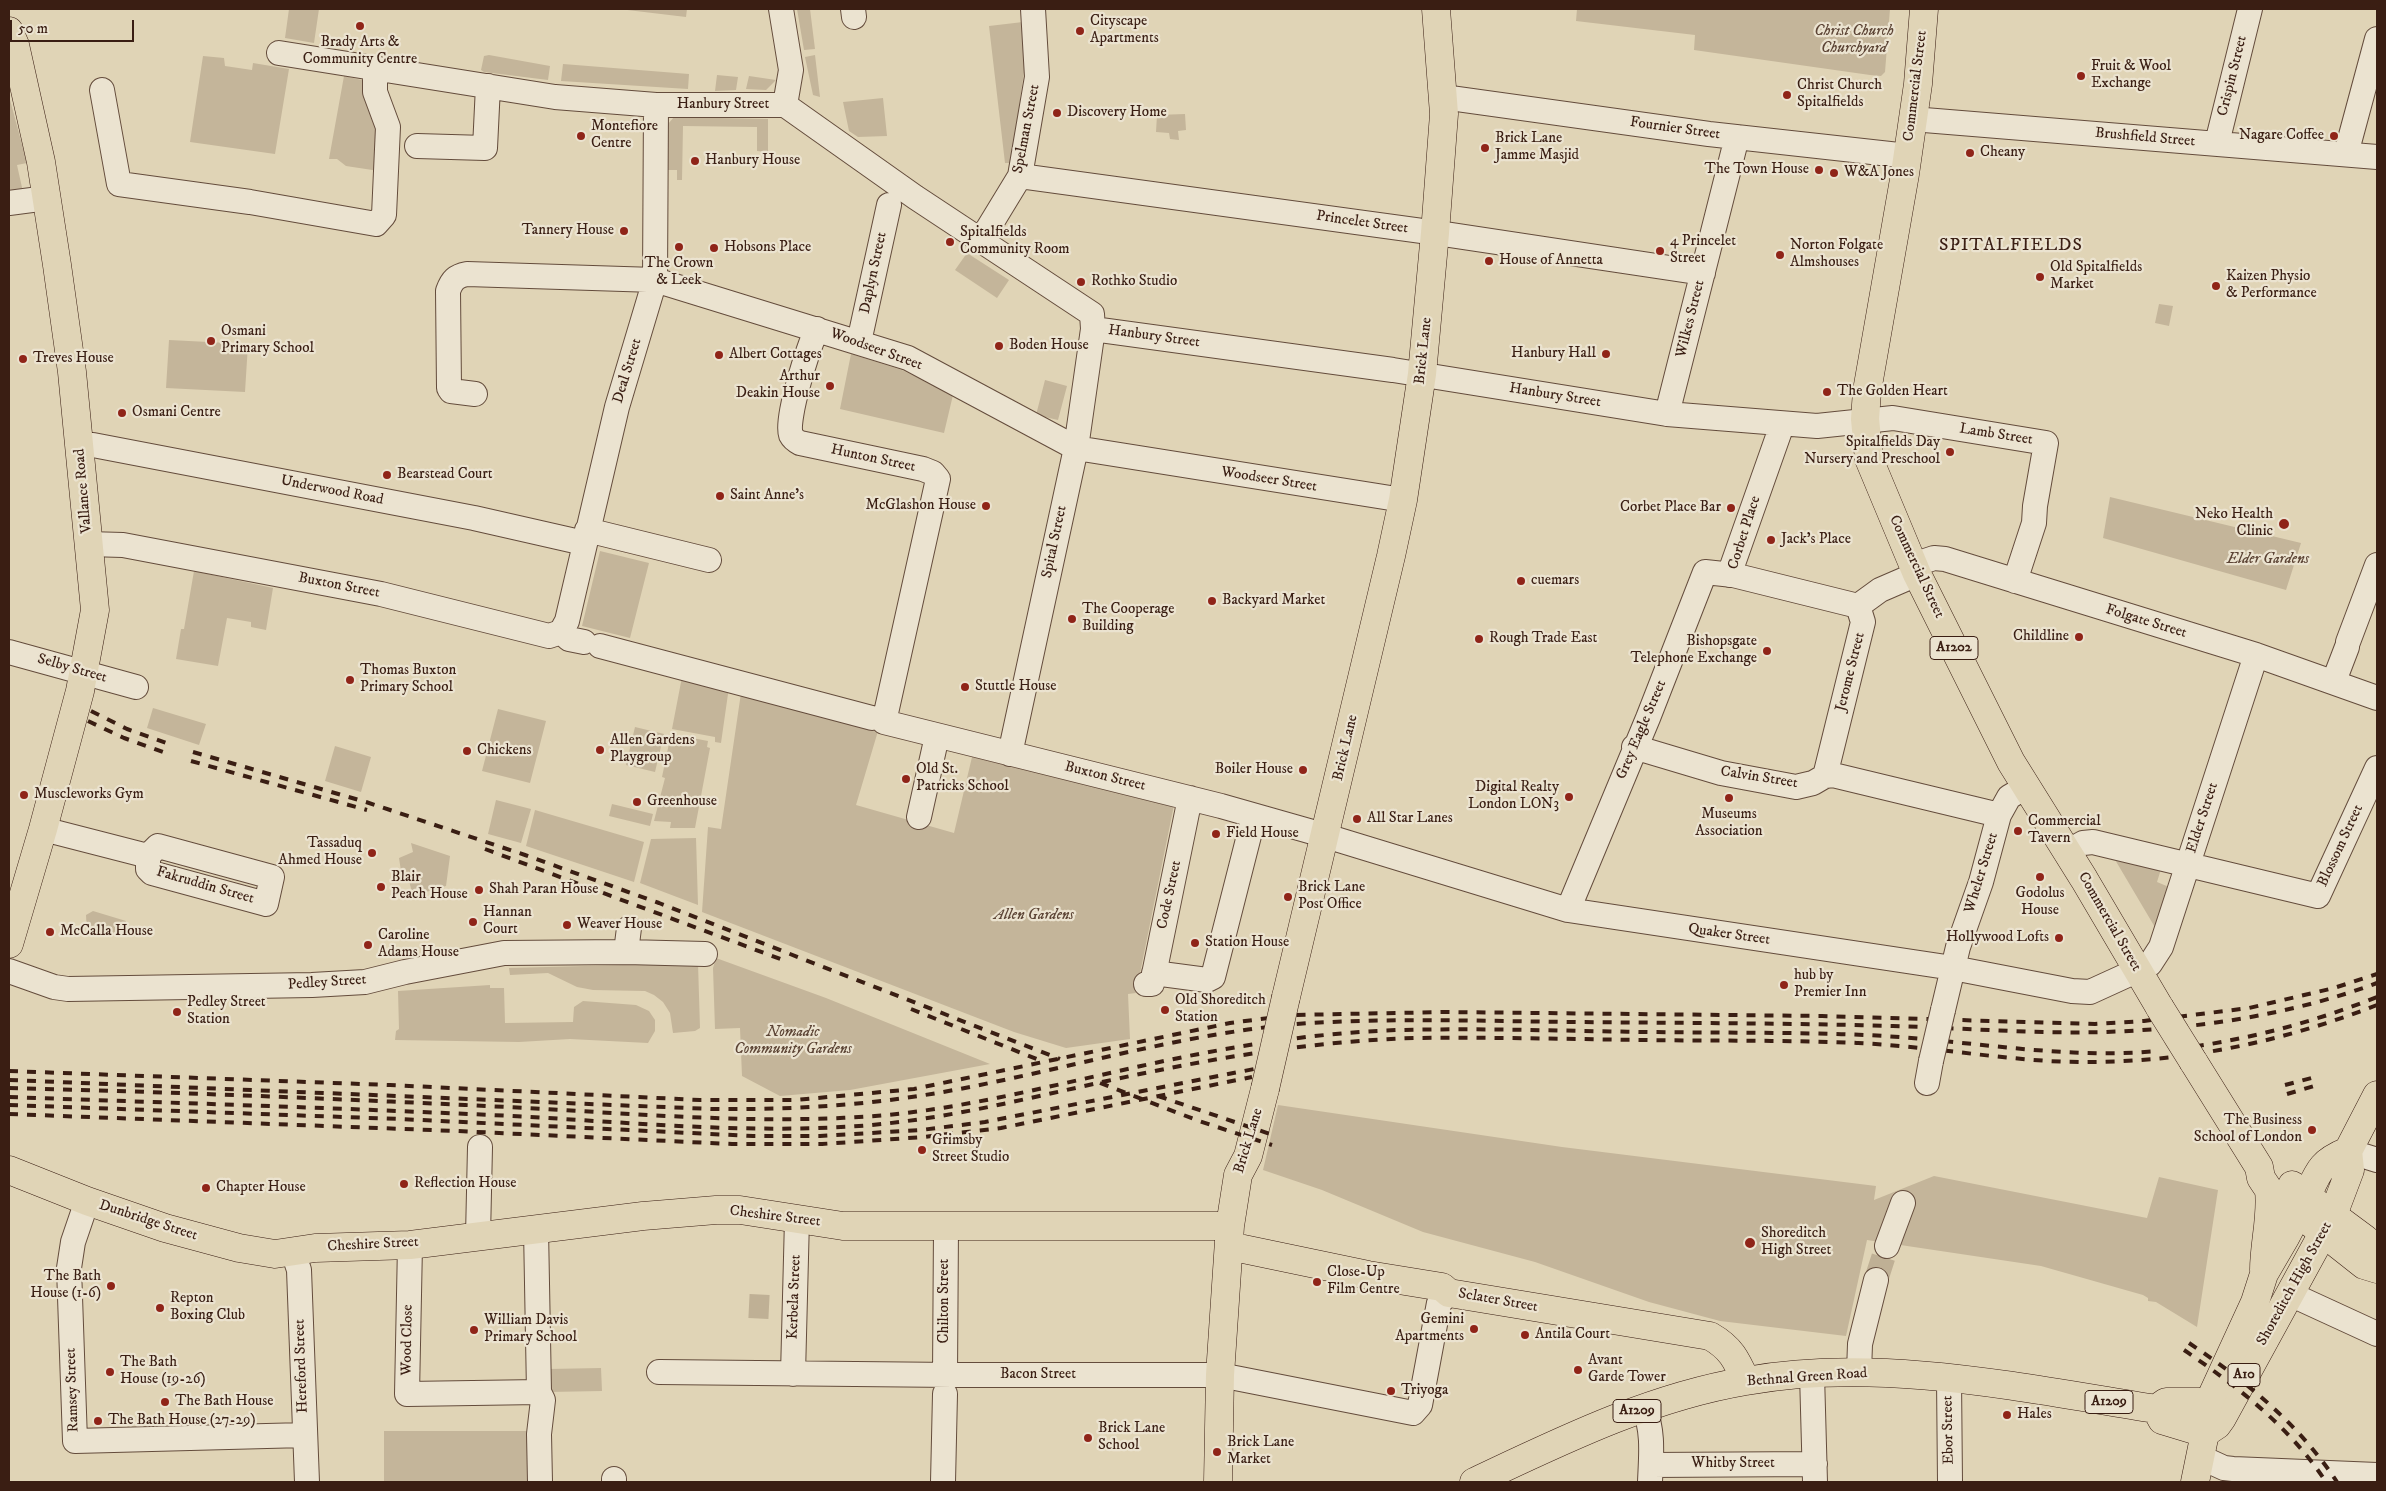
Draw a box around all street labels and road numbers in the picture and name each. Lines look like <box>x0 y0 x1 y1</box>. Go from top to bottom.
street label: Commercial Street <box>1900 30 1932 142</box>
street label: Crispin Street <box>2214 34 2252 118</box>
street label: Spelman Street <box>1010 83 1044 175</box>
street label: Hanbury Street <box>677 96 769 114</box>
street label: Fournier Street <box>1629 114 1721 144</box>
street label: Brushfield Street <box>2094 125 2196 151</box>
street label: Princelet Street <box>1315 208 1409 238</box>
street label: Daplyn Street <box>857 231 891 315</box>
street label: Wilkes Street <box>1673 278 1709 360</box>
street label: Brick Lane <box>1412 317 1436 385</box>
street label: Hanbury Street <box>1107 322 1201 352</box>
street label: Woodseer Street <box>827 325 925 375</box>
street label: Deal Street <box>610 336 646 406</box>
street label: Hanbury Street <box>1508 380 1602 412</box>
street label: Lamb Street <box>1958 420 2034 450</box>
street label: Hunton Street <box>829 441 917 477</box>
street label: Vallance Road <box>71 448 97 534</box>
street label: Woodseer Street <box>1220 464 1318 496</box>
street label: Underwood Road <box>279 472 385 510</box>
street label: Corbet Place <box>1725 494 1765 572</box>
street label: Spital Street <box>1039 504 1071 580</box>
street label: Commercial Street <box>1884 513 1948 621</box>
street label: Buxton Street <box>297 569 381 603</box>
street label: Folgate Street <box>2103 601 2189 643</box>
street label: Jerome Street <box>1832 631 1870 713</box>
road number: A1202 <box>1930 636 1978 660</box>
street label: Selby Street <box>35 651 109 687</box>
street label: Grey Eagle Street <box>1613 678 1671 782</box>
street label: Brick Lane <box>1330 713 1362 783</box>
street label: Buxton Street <box>1063 758 1147 796</box>
street label: Calvin Street <box>1719 763 1799 793</box>
street label: Elder Street <box>2183 780 2223 856</box>
street label: Blossom Street <box>2314 802 2368 890</box>
street label: Wheler Street <box>1961 831 2003 915</box>
street label: Code Street <box>1154 859 1186 931</box>
street label: Fakruddin Street <box>154 863 256 909</box>
street label: Commercial Street <box>2073 869 2145 975</box>
street label: Quaker Street <box>1687 920 1771 950</box>
street label: Pedley Street <box>287 971 367 995</box>
street label: Brick Lane <box>1231 1106 1267 1176</box>
street label: Dunbridge Street <box>97 1197 199 1245</box>
street label: Cheshire Street <box>729 1203 821 1231</box>
street label: Shoreditch High Street <box>2254 1219 2336 1349</box>
street label: Cheshire Street <box>327 1234 419 1256</box>
street label: Kerbela Street <box>785 1254 805 1340</box>
street label: Chilton Street <box>936 1259 954 1343</box>
street label: Sclater Street <box>1457 1285 1539 1317</box>
street label: Wood Close <box>398 1304 418 1376</box>
street label: Hereford Street <box>291 1319 313 1413</box>
street label: Ramsey Street <box>63 1347 83 1433</box>
road number: A10 <box>2228 1364 2260 1386</box>
street label: Bethnal Green Road <box>1746 1365 1868 1391</box>
street label: Bacon Street <box>1000 1366 1076 1384</box>
road number: A1209 <box>2085 1390 2133 1414</box>
street label: Ebor Street <box>1939 1395 1959 1465</box>
road number: A1209 <box>1613 1400 1661 1422</box>
street label: Whitby Street <box>1691 1455 1775 1473</box>

